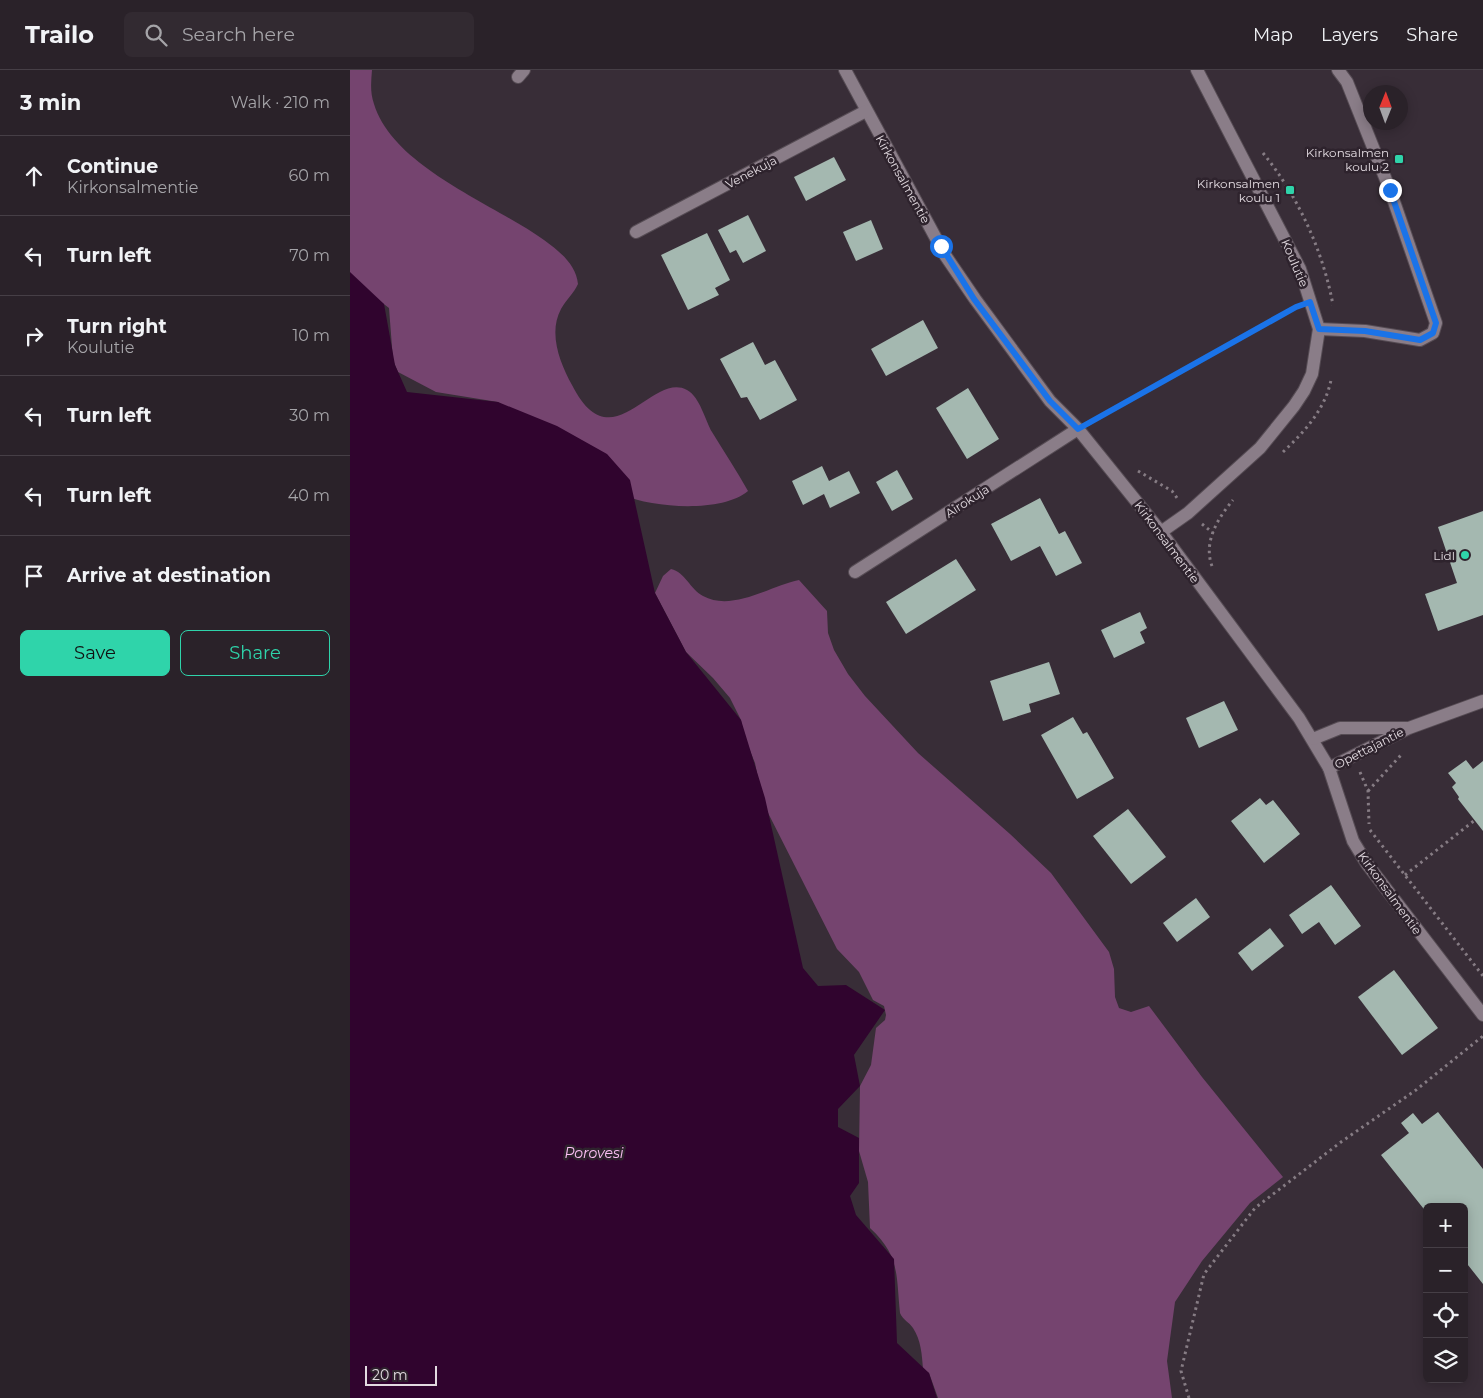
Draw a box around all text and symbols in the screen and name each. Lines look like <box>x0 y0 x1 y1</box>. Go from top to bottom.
search box <box>124 12 474 57</box>
text: Trailo <box>25 20 94 49</box>
icon: search <box>142 21 170 49</box>
text: Search here <box>182 23 295 46</box>
text: Map <box>1253 24 1293 46</box>
text: Layers <box>1321 24 1378 46</box>
text: Share <box>1406 24 1458 46</box>
north arrow <box>1363 85 1408 130</box>
text: 3 min <box>20 90 81 115</box>
text: Walk · 210 m <box>231 93 330 112</box>
street label: Kirkonsalmentie <box>873 132 933 226</box>
place label: Kirkonsalmen koulu 2 <box>1306 145 1389 174</box>
street label: Venekuja <box>723 152 779 192</box>
marker: Kirkonsalmen koulu 2 <box>1393 153 1405 165</box>
text: Continue <box>67 155 158 178</box>
icon: ahead <box>20 162 48 190</box>
text: 60 m <box>288 166 330 185</box>
place label: Kirkonsalmen koulu 1 <box>1197 176 1280 205</box>
text: Kirkonsalmentie <box>67 178 199 197</box>
route end <box>1379 179 1402 202</box>
marker: Kirkonsalmen koulu 1 <box>1284 184 1296 196</box>
route start <box>930 235 953 258</box>
street label: Koulutie <box>1278 237 1312 289</box>
icon: left <box>20 242 48 270</box>
text: Turn left <box>67 244 152 267</box>
text: 70 m <box>289 246 330 265</box>
text: Turn right <box>67 315 167 338</box>
icon: right <box>20 322 48 350</box>
text: 10 m <box>292 326 330 345</box>
text: Koulutie <box>67 338 134 357</box>
icon: left <box>20 402 48 430</box>
text: Turn left <box>67 404 152 427</box>
text: 30 m <box>289 406 330 425</box>
street label: Airokuja <box>942 481 992 521</box>
icon: left <box>20 482 48 510</box>
text: Turn left <box>67 484 152 507</box>
text: 40 m <box>288 486 330 505</box>
street label: Kirkonsalmentie <box>1131 498 1203 586</box>
place label: Lidl <box>1433 548 1455 563</box>
marker: Lidl <box>1459 549 1471 561</box>
icon: arrive <box>20 562 48 590</box>
text: Arrive at destination <box>67 564 271 587</box>
button: Save <box>20 630 170 676</box>
button: Share <box>180 630 330 676</box>
street label: Opettajantie <box>1332 724 1406 772</box>
street label: Kirkonsalmentie <box>1355 849 1425 937</box>
water label: Porovesi <box>564 1144 624 1162</box>
map controls <box>1423 1203 1468 1383</box>
button: + <box>1423 1203 1468 1248</box>
button: − <box>1423 1248 1468 1293</box>
button: locate <box>1423 1293 1468 1338</box>
button: layers <box>1423 1338 1468 1383</box>
scale bar <box>365 1363 438 1386</box>
text: 20 m <box>372 1366 408 1384</box>

